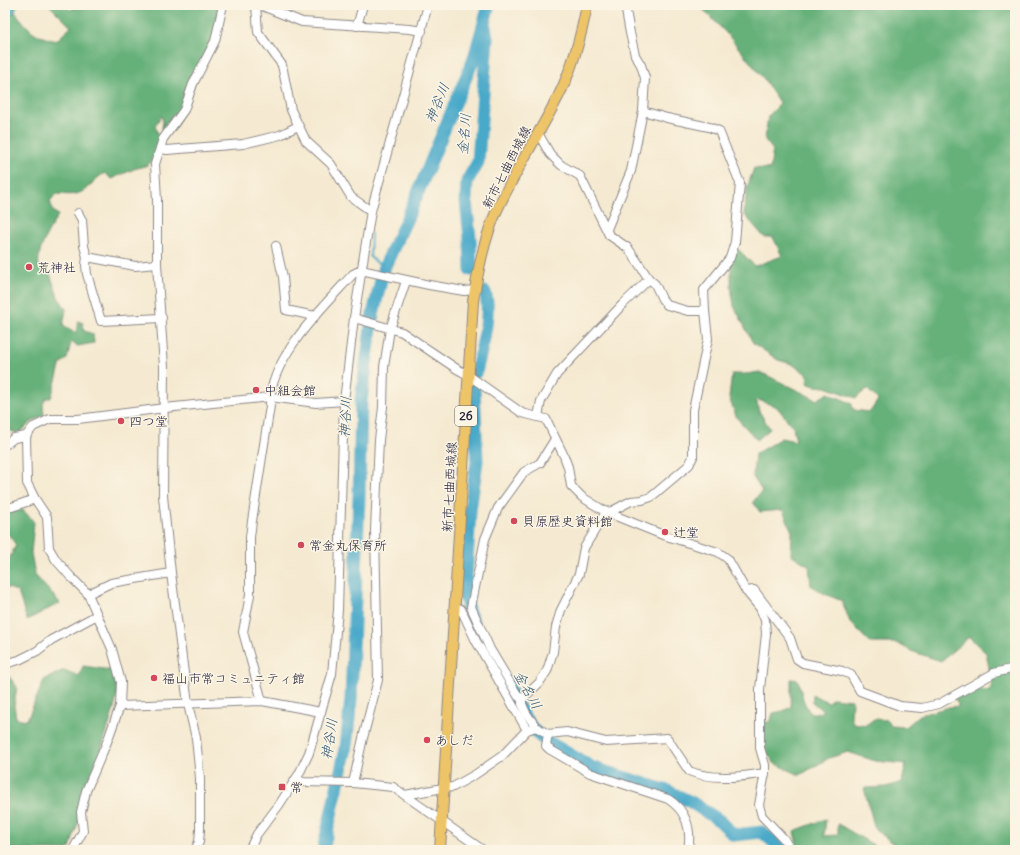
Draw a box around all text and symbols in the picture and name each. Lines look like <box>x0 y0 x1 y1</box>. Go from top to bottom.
water label: 神谷川 <box>421 80 453 126</box>
water label: 金名川 <box>453 112 475 156</box>
street label: 新市七曲西城線 <box>478 122 535 212</box>
place label: 荒神社 <box>37 259 76 276</box>
marker: 荒神社 <box>24 262 34 272</box>
place label: 中組会館 <box>264 382 316 399</box>
marker: 中組会館 <box>251 385 261 395</box>
water label: 神谷川 <box>335 396 355 438</box>
road number: 26 <box>455 406 477 426</box>
place label: 四つ堂 <box>129 413 168 430</box>
marker: 四つ堂 <box>116 416 126 426</box>
street label: 新市七曲西城線 <box>439 440 460 533</box>
place label: 貝原歴史資料館 <box>522 513 613 530</box>
marker: 貝原歴史資料館 <box>509 516 519 526</box>
place label: 辻堂 <box>673 524 699 541</box>
marker: 辻堂 <box>660 527 670 537</box>
place label: 常金丸保育所 <box>309 537 387 554</box>
marker: 常金丸保育所 <box>296 540 306 550</box>
water label: 金名川 <box>510 667 546 713</box>
place label: 福山市常コミュニティ館 <box>162 670 305 687</box>
marker: 福山市常コミュニティ館 <box>149 673 159 683</box>
water label: 神谷川 <box>317 717 341 761</box>
place label: あしだ <box>435 732 474 749</box>
marker: あしだ <box>422 735 432 745</box>
place label: 常 <box>290 779 303 796</box>
marker: 常 <box>277 782 287 792</box>

